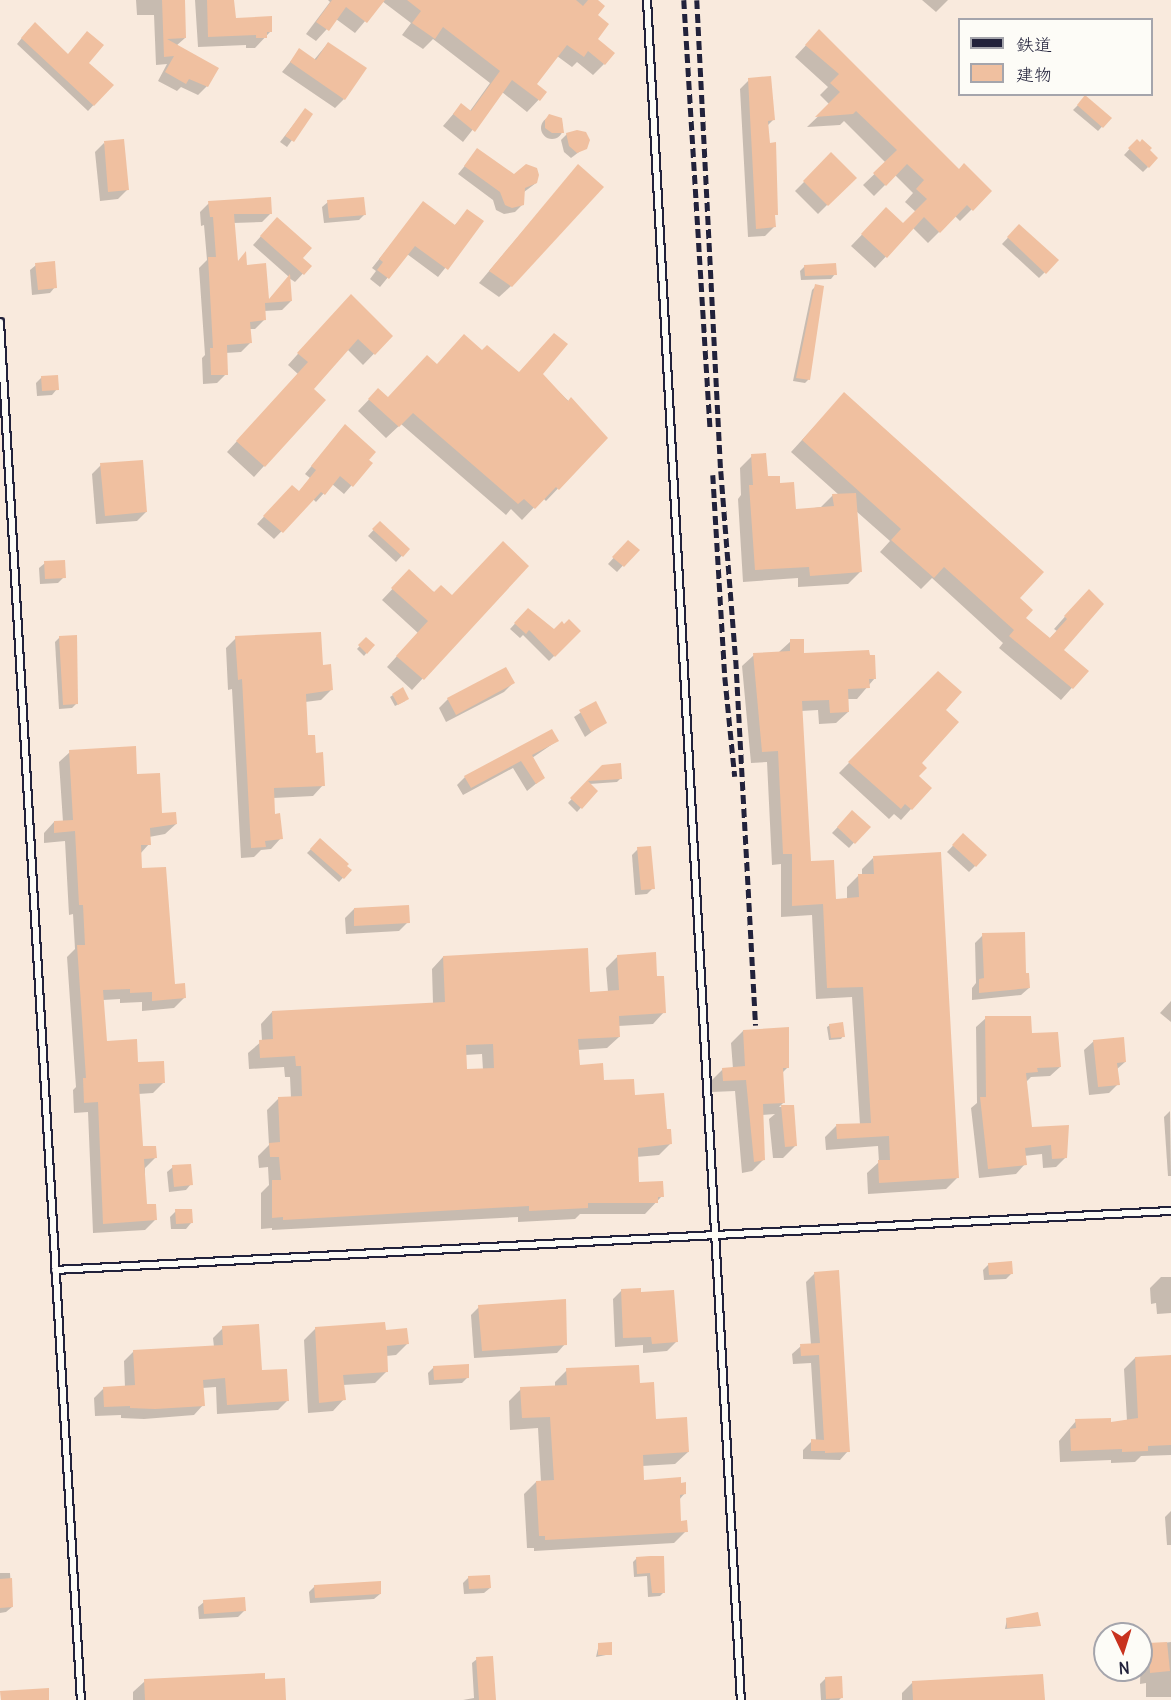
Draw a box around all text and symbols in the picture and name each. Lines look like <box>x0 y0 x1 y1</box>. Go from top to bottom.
legend <box>958 18 1153 96</box>
text: 鉄道 <box>1016 33 1052 56</box>
text: 建物 <box>1016 63 1052 86</box>
north arrow <box>1093 1622 1153 1682</box>
text: N <box>1118 1658 1130 1678</box>

